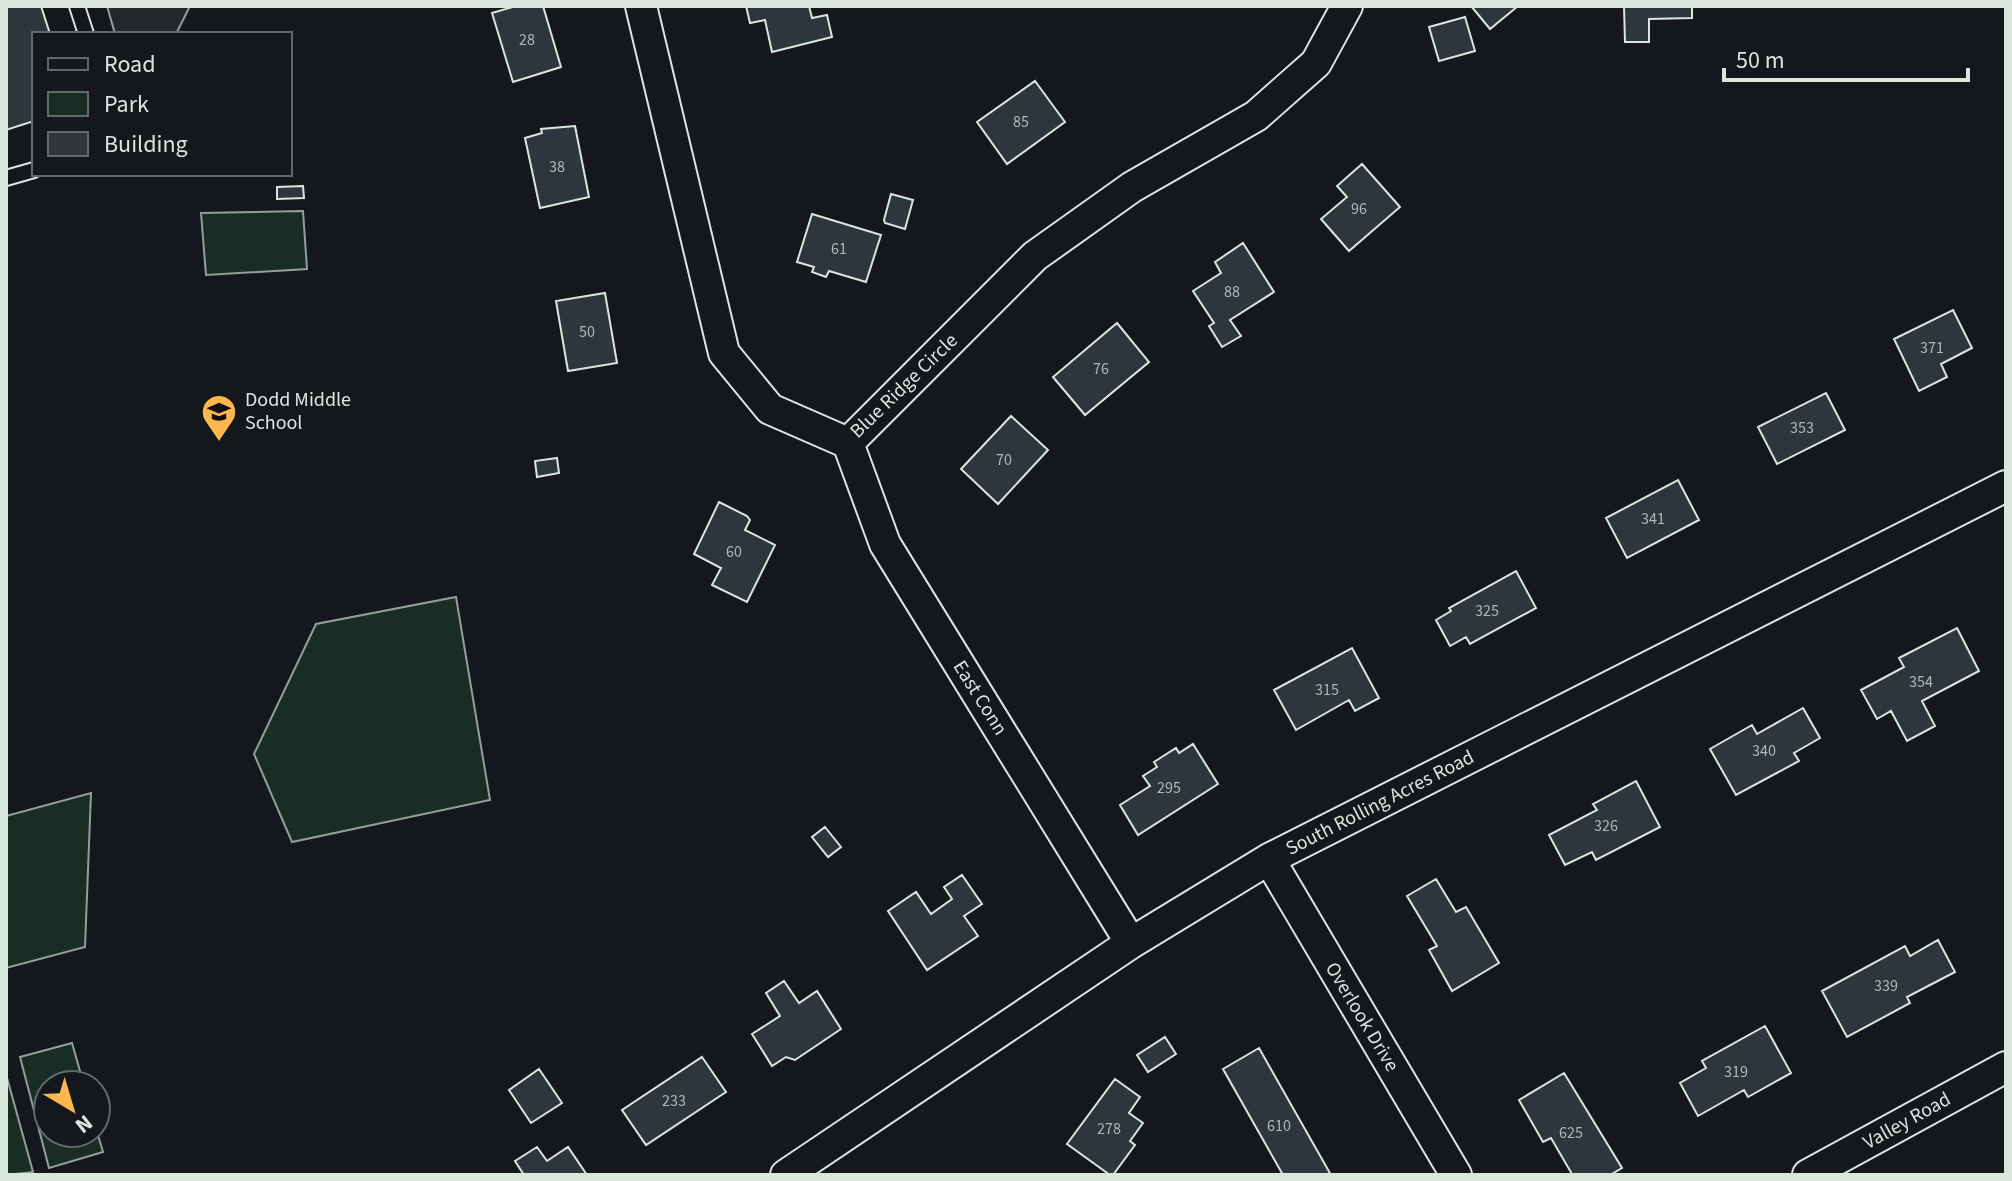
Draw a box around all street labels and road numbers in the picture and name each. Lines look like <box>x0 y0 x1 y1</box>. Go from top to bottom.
street label: Blue Ridge Circle <box>844 327 964 445</box>
street label: East Conn <box>946 655 1014 741</box>
street label: South Rolling Acres Road <box>1281 743 1479 863</box>
street label: Overlook Drive <box>1318 957 1406 1077</box>
street label: Valley Road <box>1858 1085 1956 1157</box>

